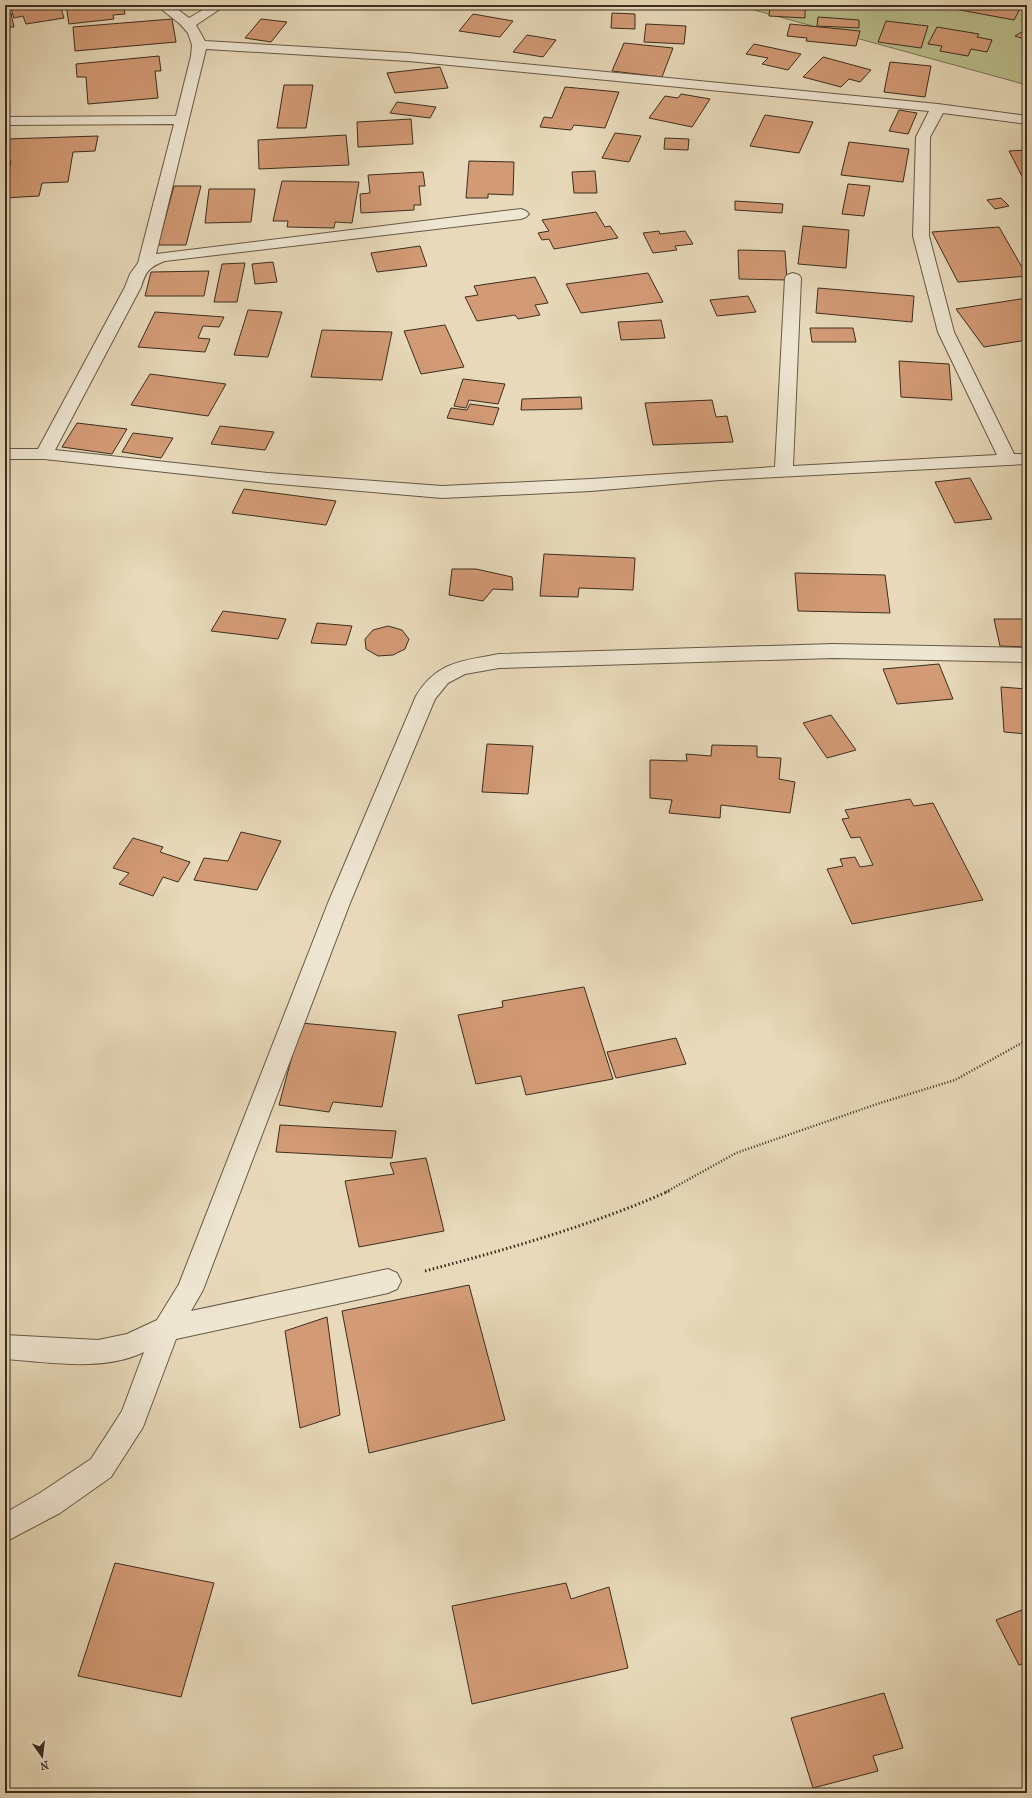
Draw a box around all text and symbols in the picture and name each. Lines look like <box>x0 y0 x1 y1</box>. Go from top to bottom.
north arrow <box>22 1736 62 1776</box>
text: N <box>38 1758 50 1773</box>

